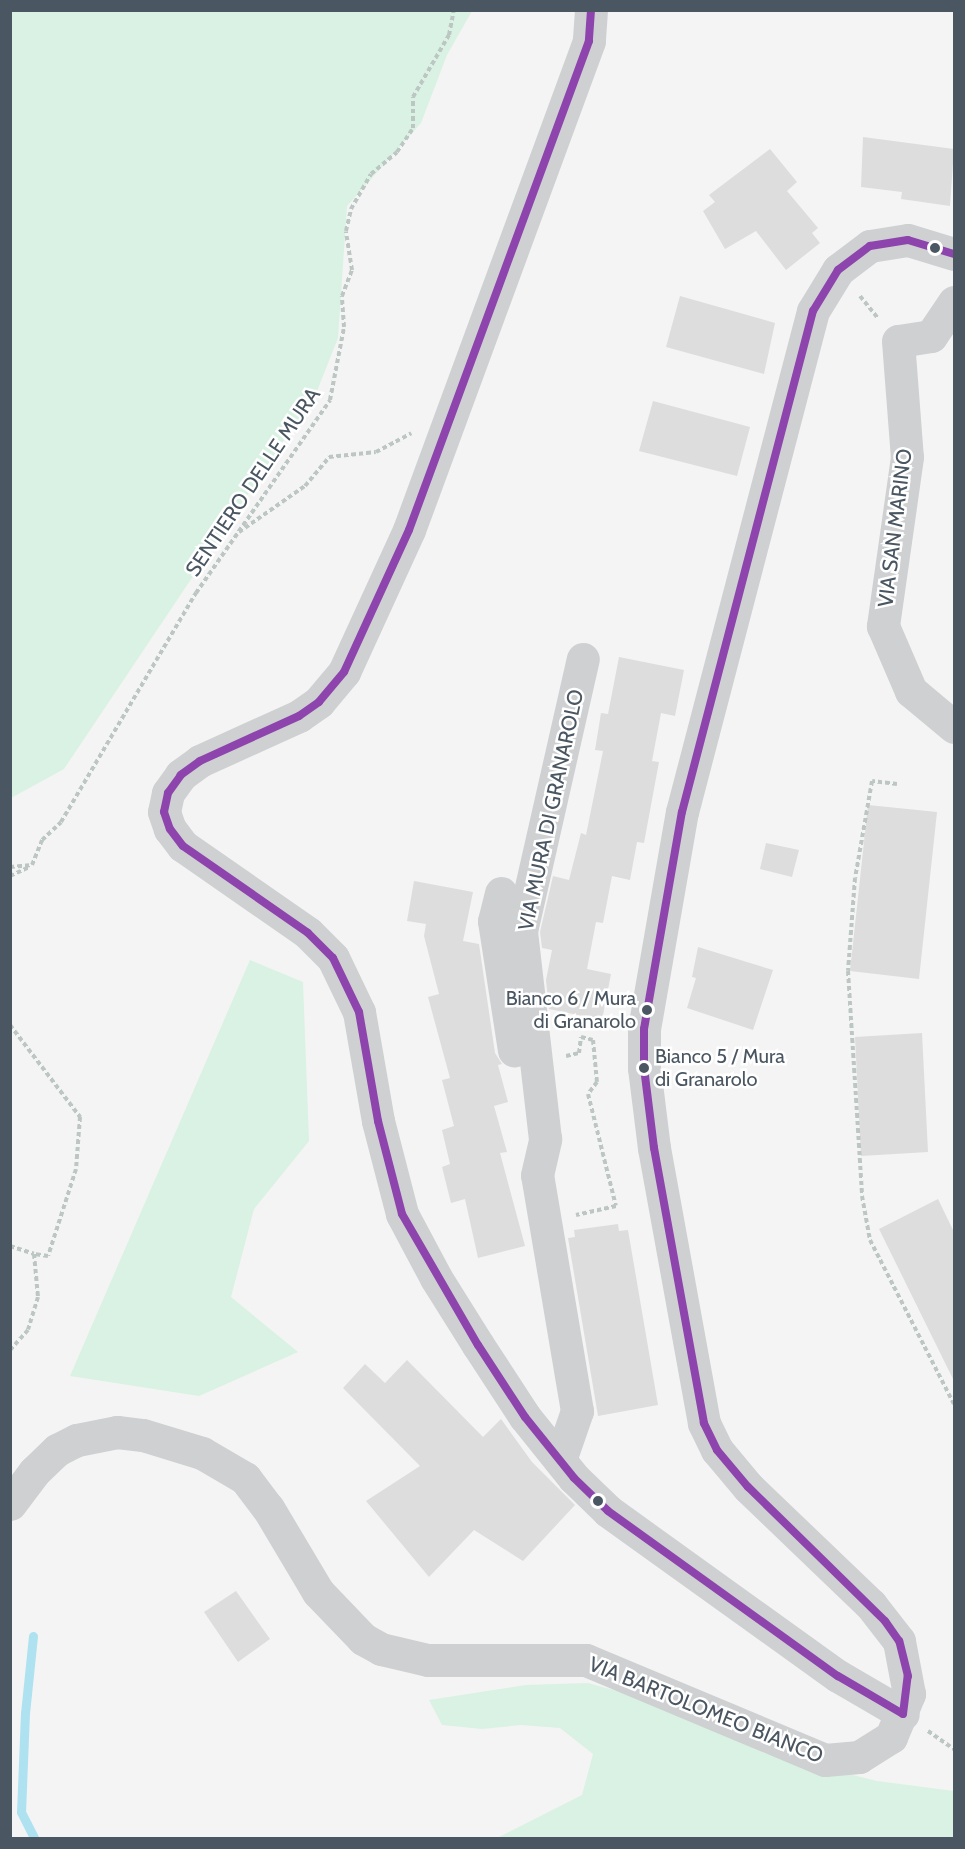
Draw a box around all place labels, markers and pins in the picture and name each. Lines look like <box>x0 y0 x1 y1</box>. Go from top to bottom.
unlabelled marker <box>929 242 941 254</box>
place label: Bianco 6 / Mura di Granarolo <box>506 987 636 1034</box>
marker: Bianco 6 / Mura di Granarolo <box>641 1004 653 1016</box>
place label: Bianco 5 / Mura di Granarolo <box>655 1044 785 1091</box>
marker: Bianco 5 / Mura di Granarolo <box>638 1062 650 1074</box>
unlabelled marker <box>592 1495 604 1507</box>

